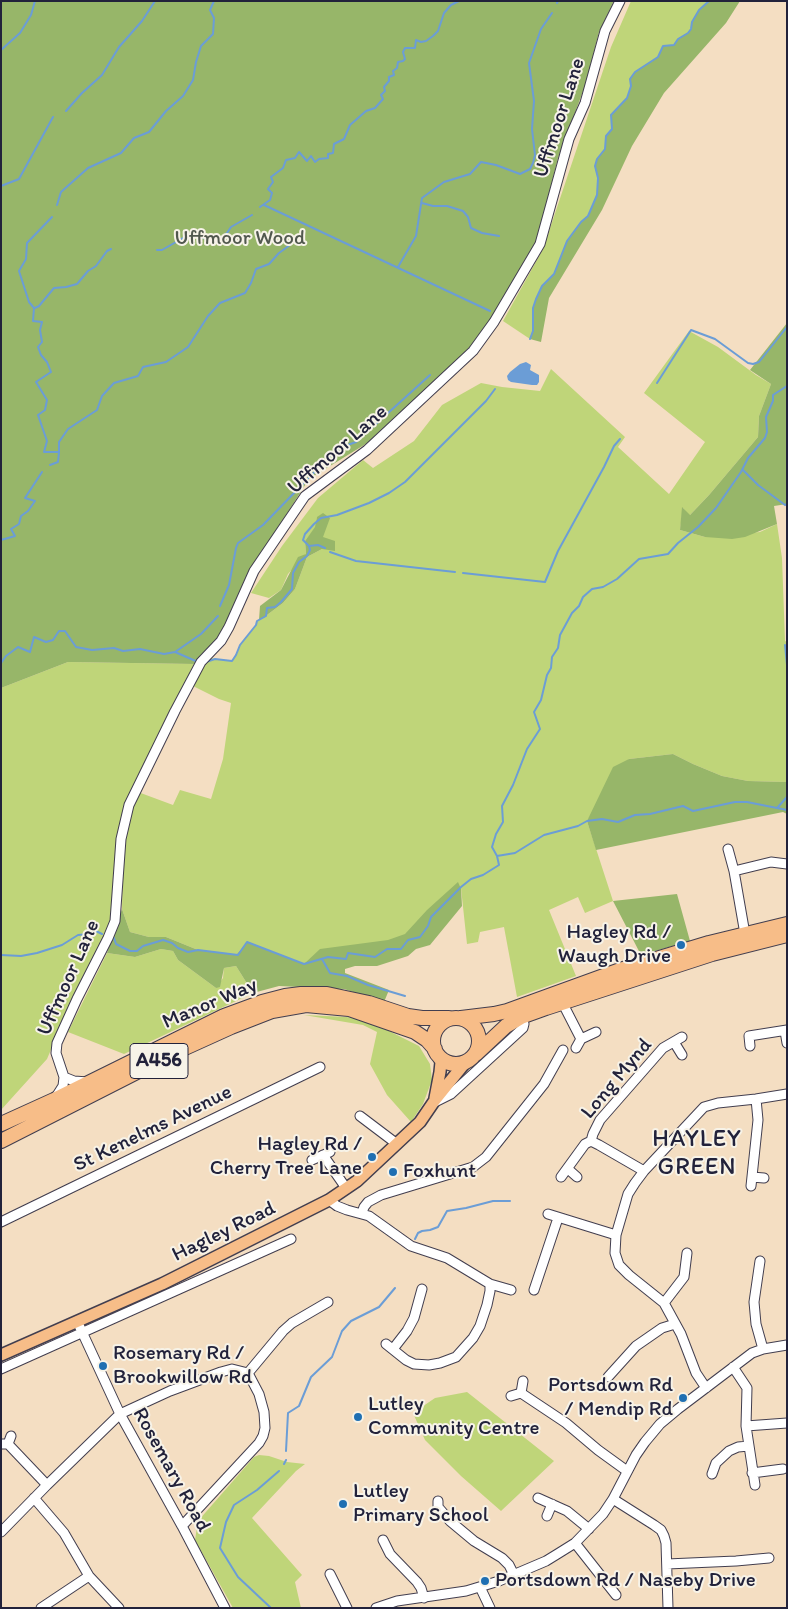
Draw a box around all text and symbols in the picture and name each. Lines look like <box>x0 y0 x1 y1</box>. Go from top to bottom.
street label: Uffmoor Lane <box>529 55 591 181</box>
park label: Uffmoor Wood <box>174 226 306 252</box>
street label: Uffmoor Lane <box>283 400 393 500</box>
street label: Uffmoor Lane <box>32 916 106 1040</box>
place label: Hagley Rd / Waugh Drive <box>558 920 671 970</box>
marker: Hagley Rd / Waugh Drive <box>675 939 687 951</box>
street label: Manor Way <box>159 973 261 1035</box>
street label: Long Mynd <box>576 1034 658 1124</box>
road number: A456 <box>130 1044 188 1078</box>
street label: St Kenelms Avenue <box>70 1080 236 1178</box>
district label: HAYLEY GREEN <box>651 1126 743 1182</box>
place label: Hagley Rd / Cherry Tree Lane <box>210 1132 362 1182</box>
marker: Hagley Rd / Cherry Tree Lane <box>366 1151 378 1163</box>
place label: Foxhunt <box>403 1159 476 1185</box>
marker: Foxhunt <box>387 1166 399 1178</box>
street label: Hagley Road <box>168 1196 280 1268</box>
place label: Rosemary Rd / Brookwillow Rd <box>113 1341 252 1391</box>
marker: Rosemary Rd / Brookwillow Rd <box>97 1360 109 1372</box>
place label: Portsdown Rd / Mendip Rd <box>548 1373 673 1423</box>
place label: Lutley Community Centre <box>368 1392 540 1442</box>
marker: Portsdown Rd / Mendip Rd <box>677 1392 689 1404</box>
street label: Rosemary Road <box>126 1403 216 1537</box>
marker: Lutley Community Centre <box>352 1411 364 1423</box>
place label: Lutley Primary School <box>353 1479 489 1529</box>
marker: Lutley Primary School <box>337 1498 349 1510</box>
place label: Portsdown Rd / Naseby Drive <box>495 1568 756 1594</box>
marker: Portsdown Rd / Naseby Drive <box>479 1575 491 1587</box>

